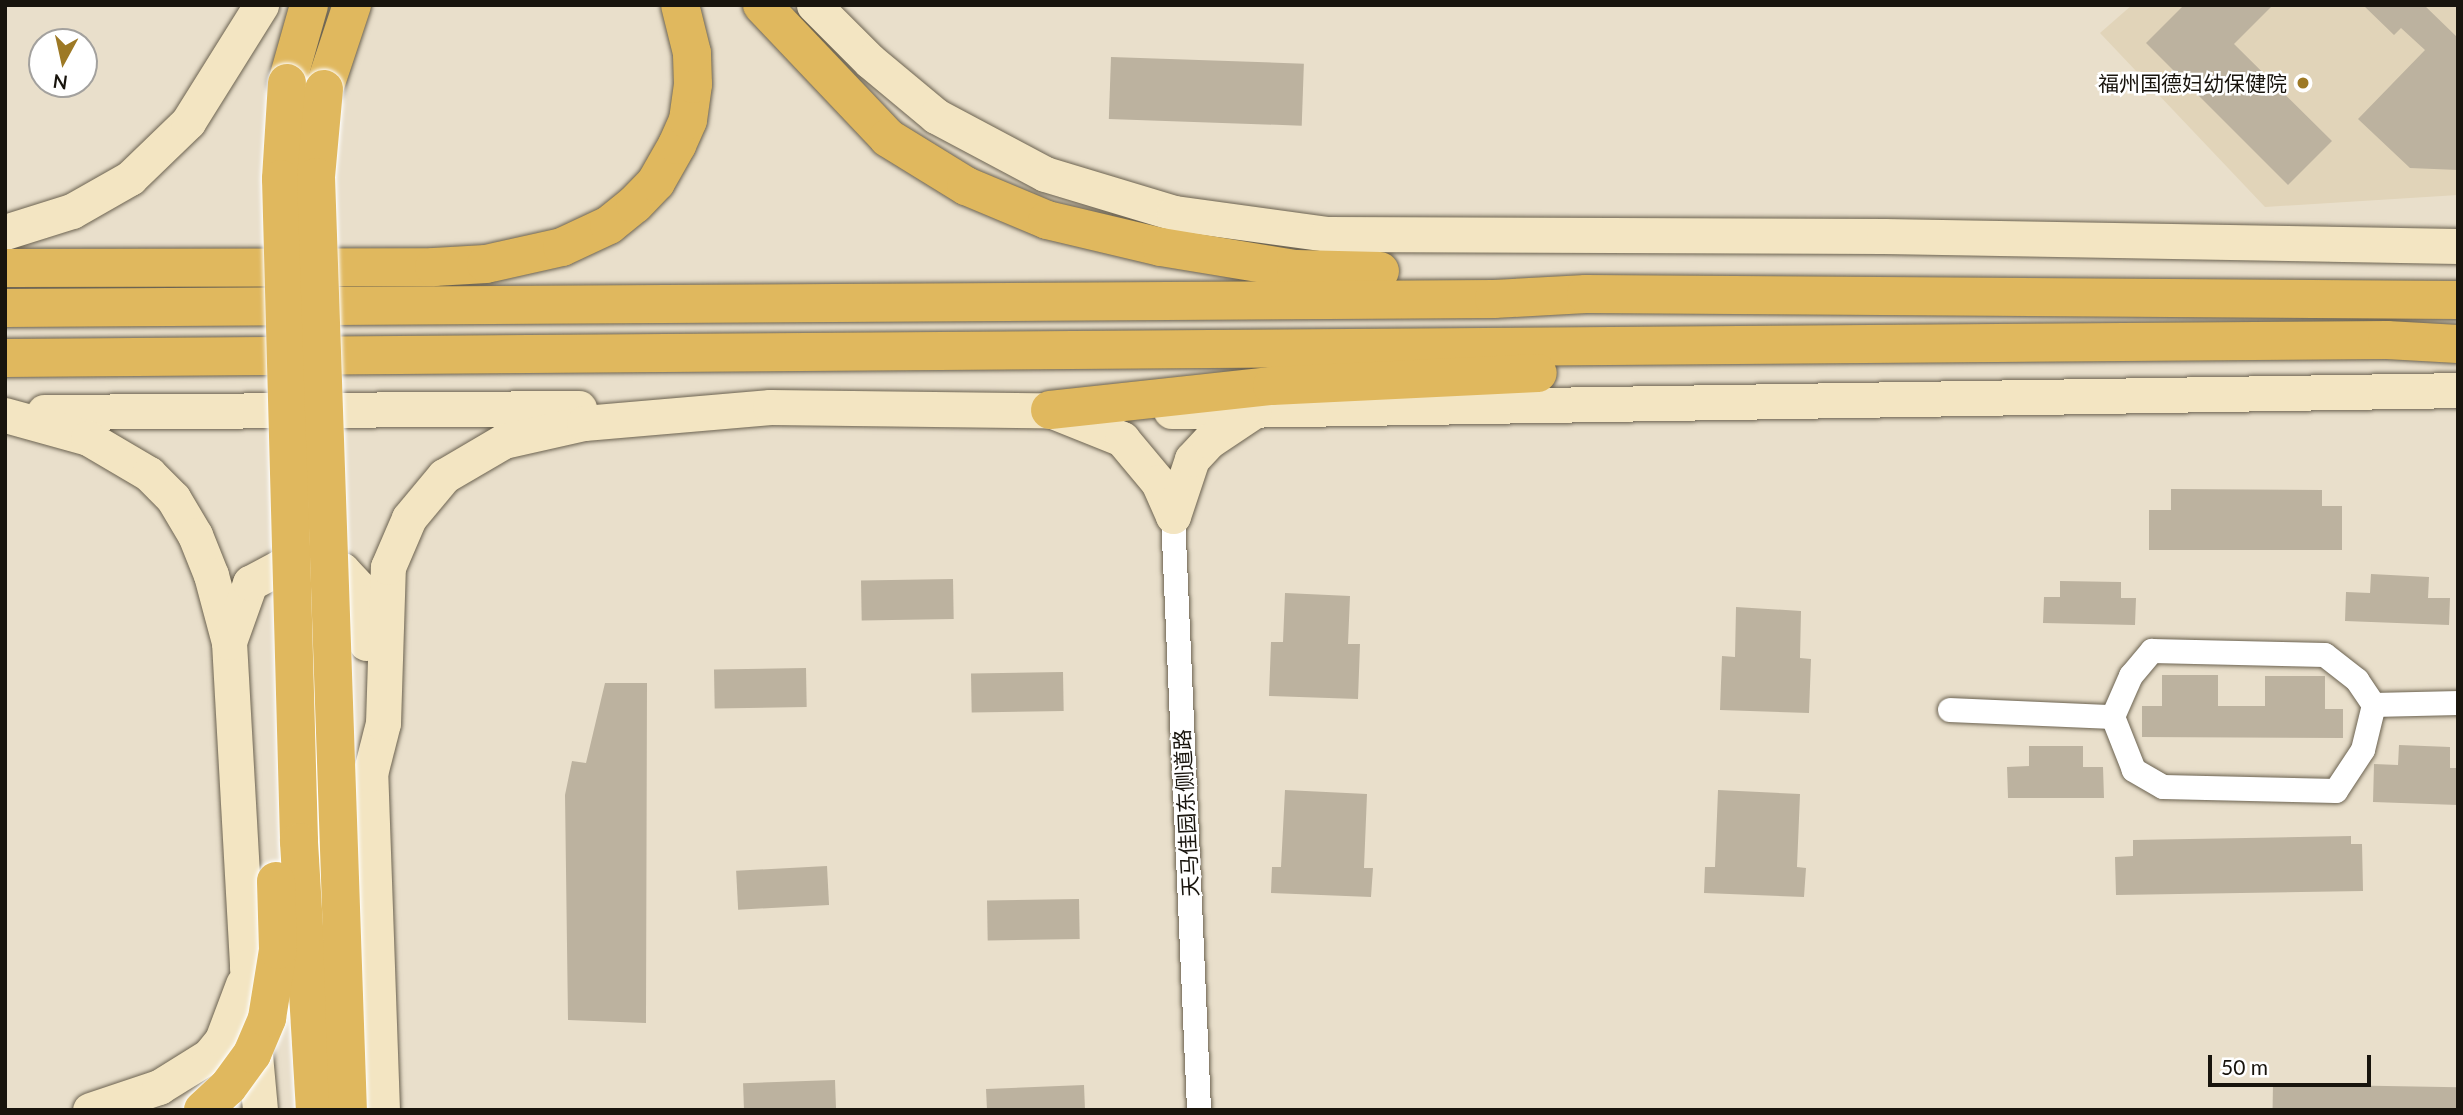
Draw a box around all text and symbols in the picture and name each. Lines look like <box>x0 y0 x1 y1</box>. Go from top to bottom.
north arrow <box>28 28 98 98</box>
text: N <box>51 70 69 95</box>
place label: 福州国德妇幼保健院 <box>2098 70 2287 96</box>
marker: 福州国德妇幼保健院 <box>2293 73 2313 93</box>
street label: 天马佳园东侧道路 <box>1169 728 1203 898</box>
scale bar <box>2211 1042 2374 1086</box>
text: 50 m <box>2221 1054 2268 1079</box>

